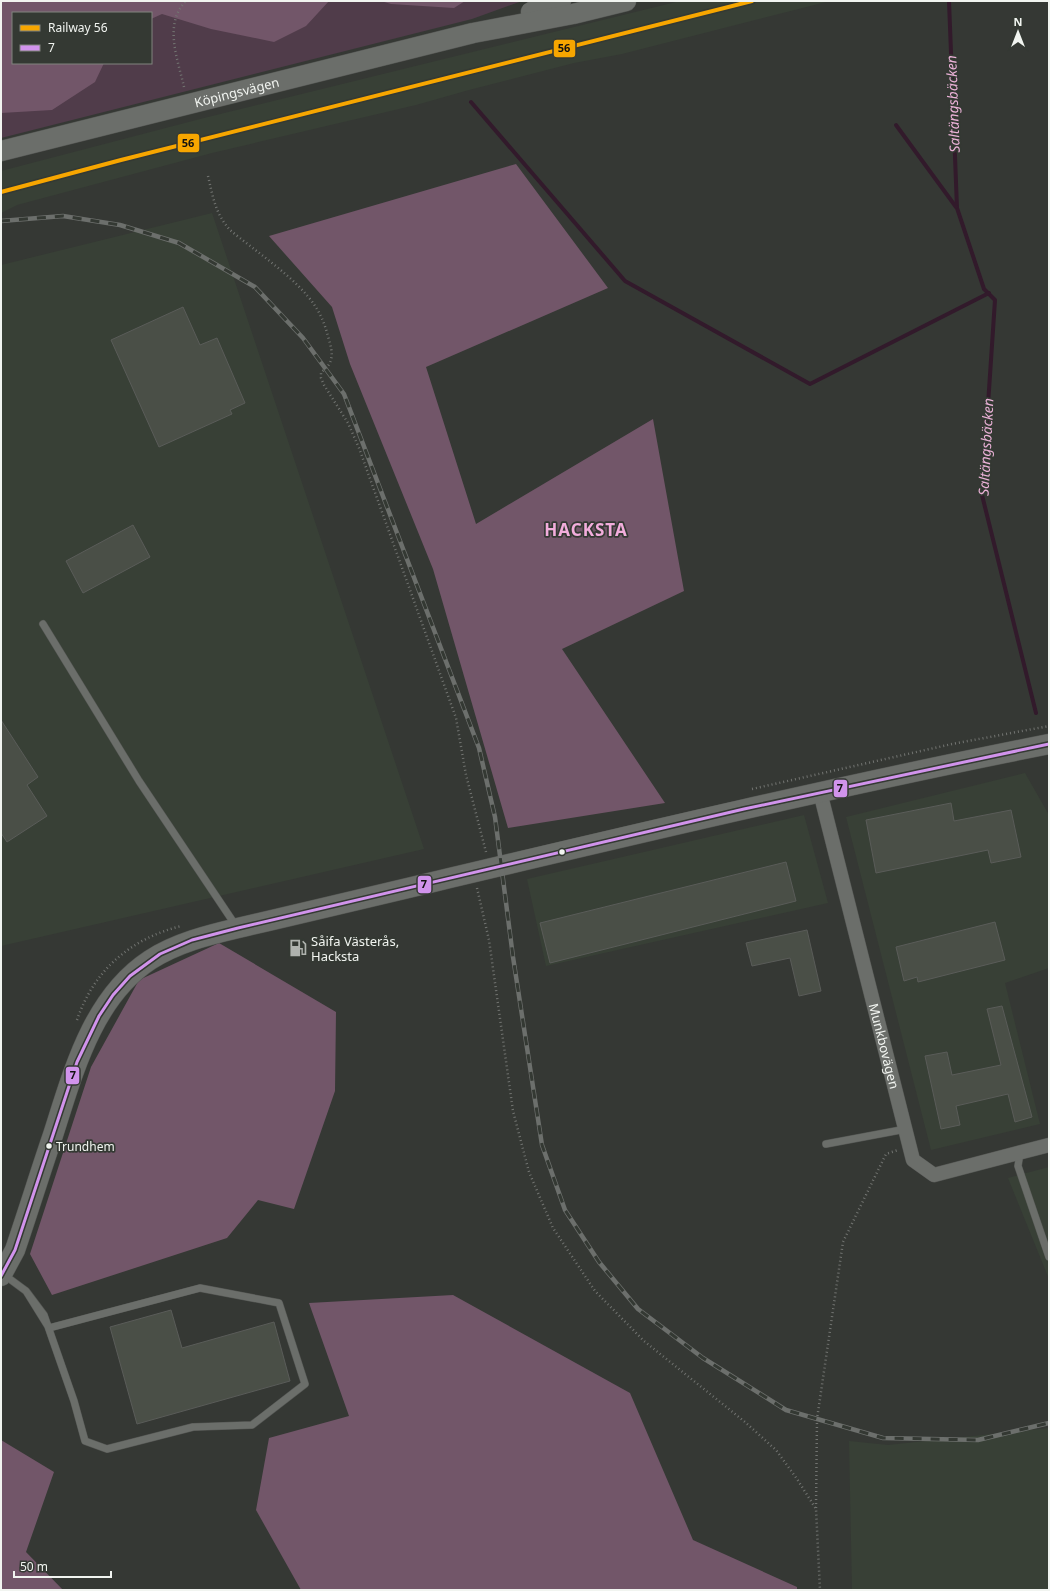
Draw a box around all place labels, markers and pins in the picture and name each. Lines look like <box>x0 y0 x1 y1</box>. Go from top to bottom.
unlabelled marker <box>557 847 567 857</box>
place label: Såifa Västerås, Hacksta <box>311 932 399 965</box>
fuel station icon: Såifa Västerås, Hacksta <box>288 938 308 958</box>
place label: Trundhem <box>56 1138 115 1155</box>
marker: Trundhem <box>44 1141 54 1151</box>

